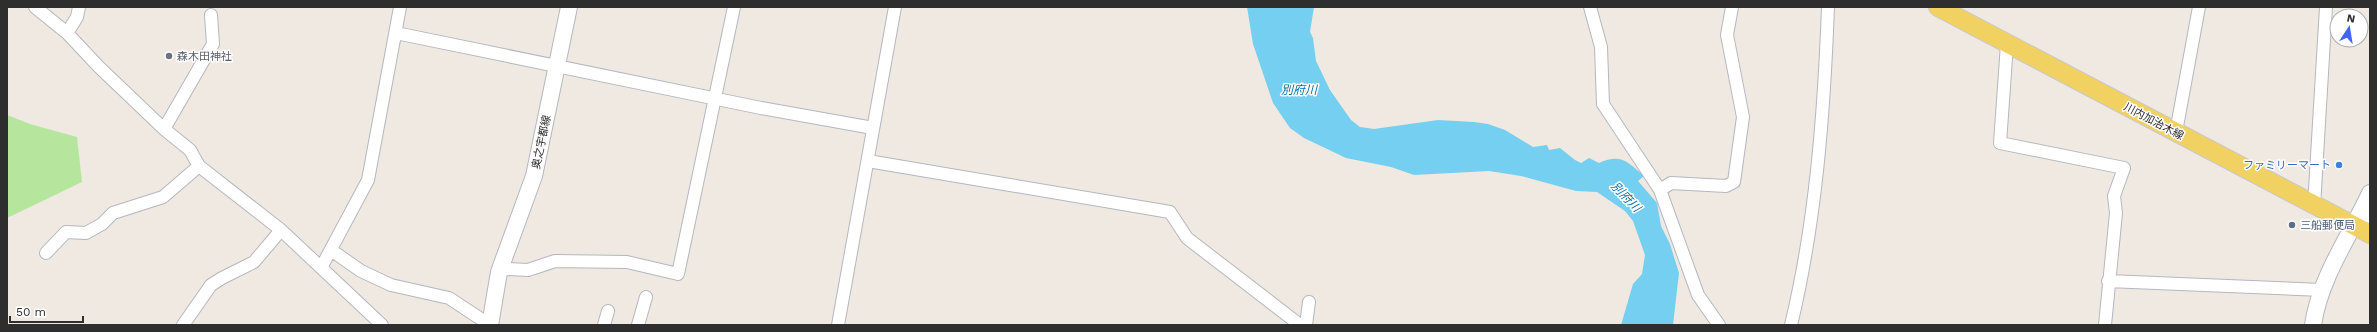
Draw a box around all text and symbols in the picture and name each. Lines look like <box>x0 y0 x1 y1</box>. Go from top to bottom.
north arrow <box>2329 8 2369 48</box>
text: N <box>2346 12 2356 26</box>
place label: 森木田神社 <box>177 50 232 63</box>
marker: 森木田神社 <box>164 51 174 61</box>
water label: 別府川 <box>1281 83 1319 97</box>
street label: 川内加治木線 <box>2122 100 2186 143</box>
street label: 奥之宇都線 <box>529 114 554 170</box>
place label: ファミリーマート <box>2243 159 2331 172</box>
marker: ファミリーマート <box>2334 160 2344 170</box>
water label: 別府川 <box>1608 179 1645 216</box>
place label: 三船郵便局 <box>2300 219 2355 232</box>
marker: 三船郵便局 <box>2287 220 2297 230</box>
scale bar <box>10 298 83 324</box>
text: 50 m <box>16 305 46 319</box>

